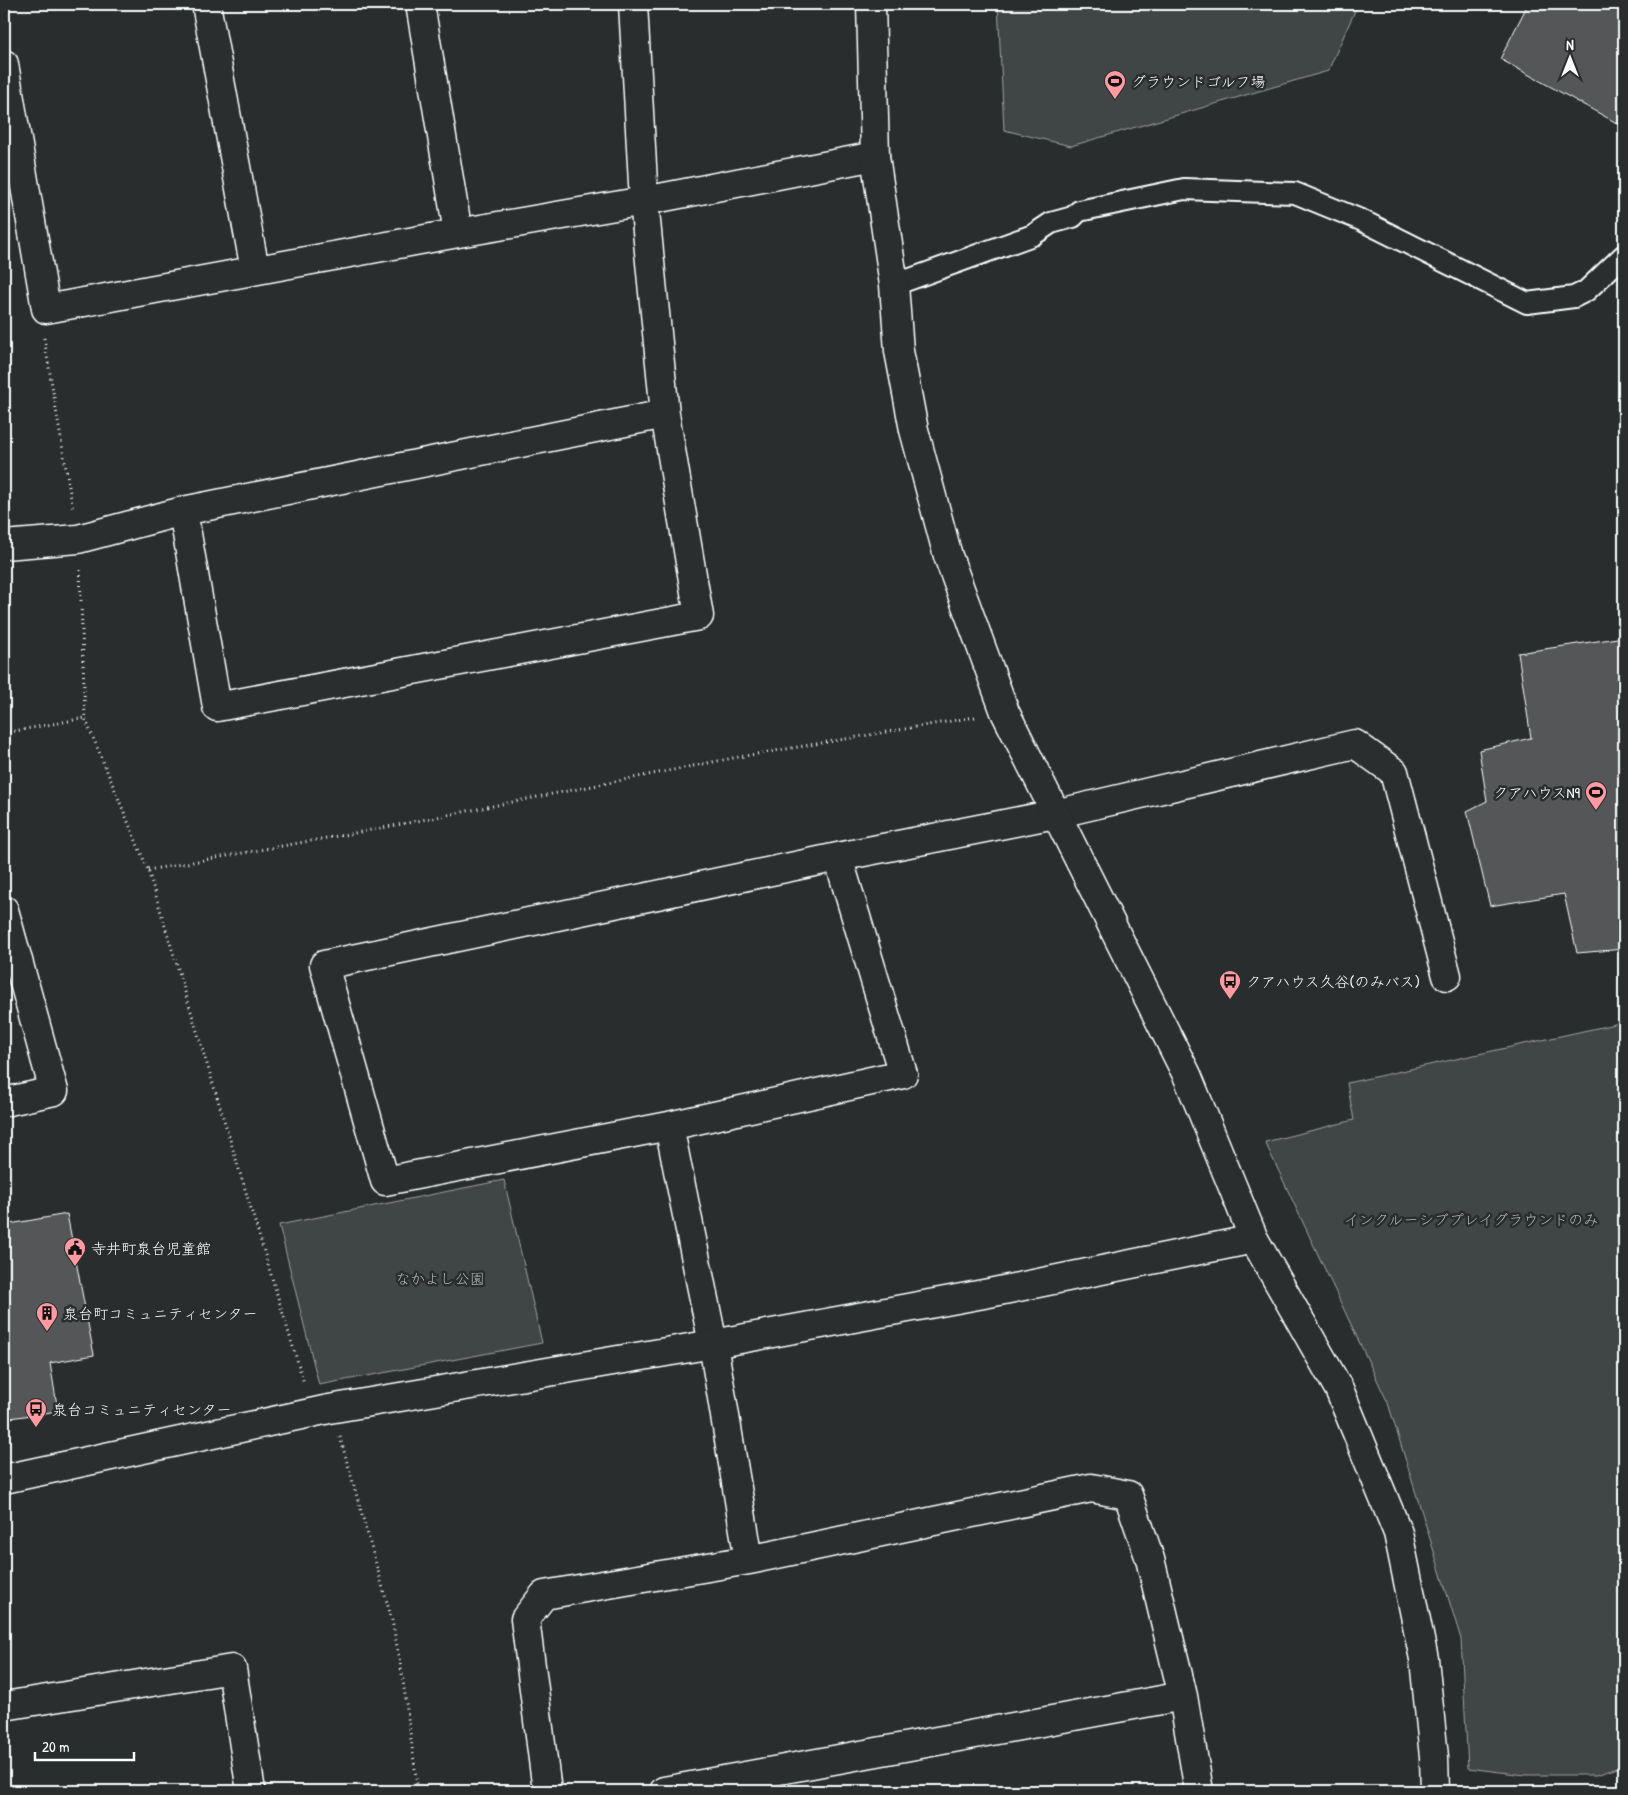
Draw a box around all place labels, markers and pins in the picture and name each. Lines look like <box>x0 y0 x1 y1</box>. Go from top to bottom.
sports icon: グラウンドゴルフ場 <box>1103 69 1127 100</box>
place label: グラウンドゴルフ場 <box>1131 71 1265 92</box>
sports icon: クアハウスN9 <box>1584 780 1608 811</box>
place label: クアハウスN9 <box>1493 782 1580 803</box>
bus stop icon: クアハウス久谷(のみバス) <box>1218 969 1242 1000</box>
place label: クアハウス久谷(のみバス) <box>1246 971 1420 992</box>
public building icon: 寺井町泉台児童館 <box>63 1236 87 1267</box>
place label: 寺井町泉台児童館 <box>91 1238 211 1259</box>
building icon: 泉台町コミュニティセンター <box>35 1301 59 1332</box>
place label: 泉台町コミュニティセンター <box>63 1303 257 1324</box>
bus stop icon: 泉台コミュニティセンター <box>24 1397 48 1428</box>
place label: 泉台コミュニティセンター <box>52 1399 231 1420</box>

